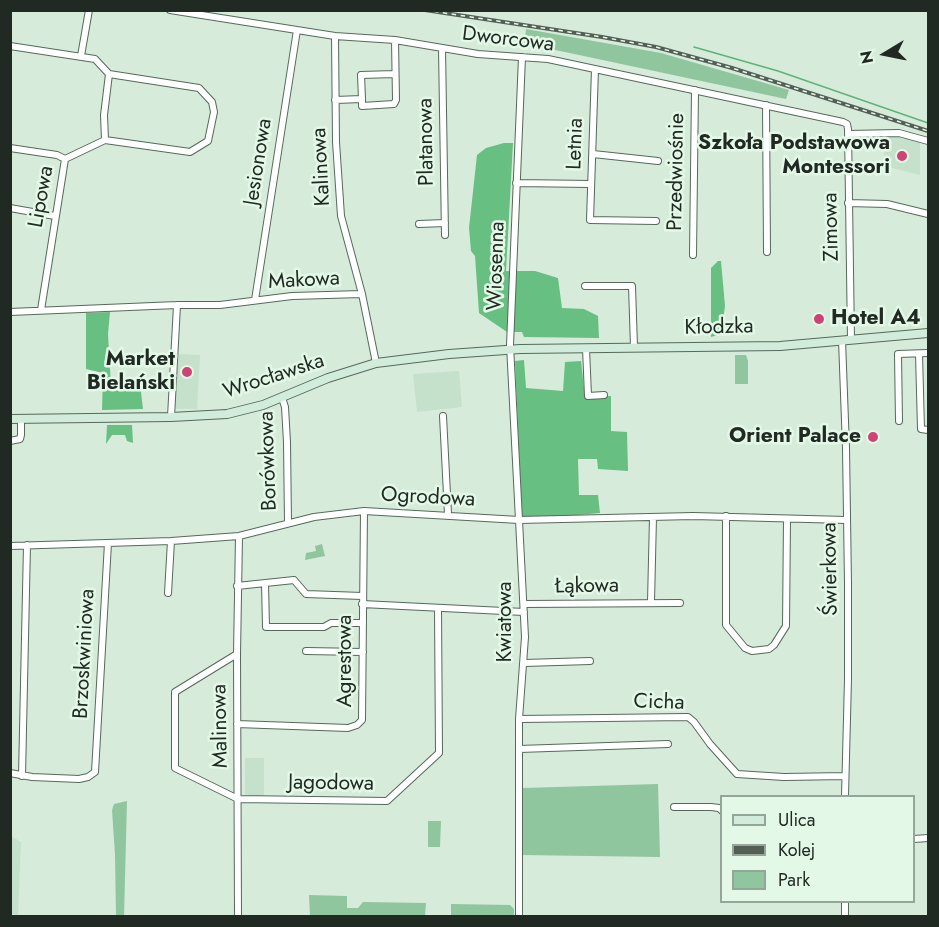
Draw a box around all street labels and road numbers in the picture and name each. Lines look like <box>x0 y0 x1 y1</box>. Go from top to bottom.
street label: Dworcowa <box>461 22 555 58</box>
street label: Platanowa <box>414 98 440 186</box>
street label: Przedwiośnie <box>663 113 691 231</box>
street label: Jesionowa <box>240 117 278 207</box>
street label: Letnia <box>563 118 589 170</box>
street label: Kalinowa <box>307 127 337 207</box>
street label: Lipowa <box>24 164 60 230</box>
street label: Zimowa <box>819 192 845 262</box>
street label: Wiosenna <box>483 221 511 311</box>
street label: Makowa <box>268 267 340 295</box>
street label: Kłodzka <box>684 315 754 341</box>
street label: Wrocławska <box>220 349 328 405</box>
street label: Borówkowa <box>255 411 283 511</box>
street label: Ogrodowa <box>380 483 476 513</box>
street label: Świerkowa <box>818 522 844 616</box>
street label: Łąkowa <box>555 574 619 600</box>
street label: Kwiatowa <box>493 581 519 663</box>
street label: Brzoskwiniowa <box>69 588 101 720</box>
street label: Agrestowa <box>333 615 359 707</box>
street label: Malinowa <box>208 684 234 768</box>
street label: Cicha <box>633 690 685 716</box>
street label: Jagodowa <box>288 771 374 797</box>

